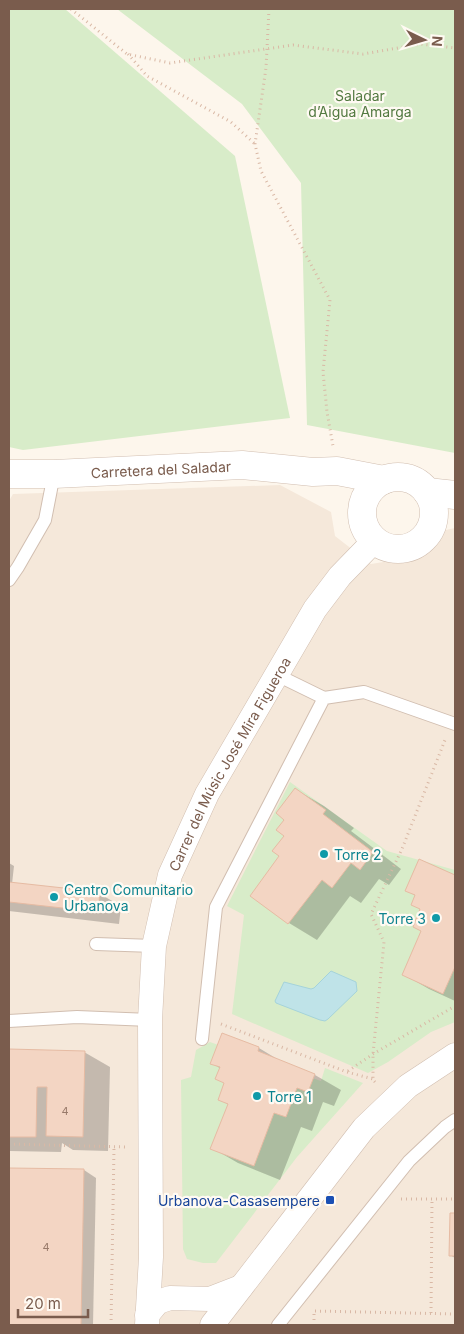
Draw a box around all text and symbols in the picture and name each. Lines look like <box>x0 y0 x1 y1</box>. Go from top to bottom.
north arrow <box>399 15 449 65</box>
text: N <box>429 35 446 47</box>
park label: Saladar d’Aigua Amarga <box>308 87 412 120</box>
street label: Carretera del Saladar <box>90 457 231 481</box>
street label: Carrer del Músic José Mira Figueroa <box>165 654 294 874</box>
place label: Torre 2 <box>334 846 382 863</box>
marker: Torre 2 <box>318 848 330 860</box>
place label: Centro Comunitario Urbanova <box>64 881 193 914</box>
marker: Centro Comunitario Urbanova <box>48 891 60 903</box>
place label: Torre 3 <box>378 910 426 927</box>
marker: Torre 3 <box>430 912 442 924</box>
place label: Torre 1 <box>267 1088 312 1105</box>
marker: Torre 1 <box>251 1090 263 1102</box>
house number: 4 <box>61 1104 69 1118</box>
place label: Urbanova-Casasempere <box>158 1192 320 1209</box>
marker: Urbanova-Casasempere <box>324 1194 336 1206</box>
house number: 4 <box>42 1240 50 1254</box>
scale bar <box>18 1286 88 1318</box>
text: 20 m <box>25 1294 61 1313</box>

